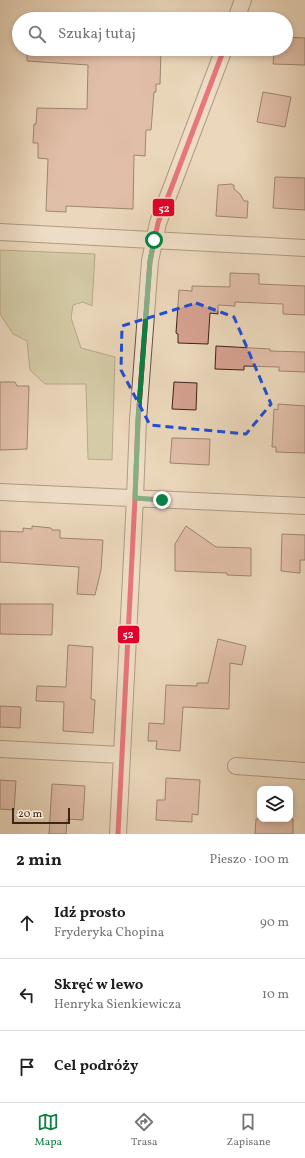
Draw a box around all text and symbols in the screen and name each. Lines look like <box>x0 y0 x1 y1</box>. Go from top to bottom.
search box <box>12 12 293 56</box>
icon: search <box>26 23 48 45</box>
text: Szukaj tutaj <box>58 24 136 45</box>
line badge: 52 <box>152 198 175 217</box>
text: 52 <box>158 202 170 217</box>
route start <box>145 231 163 249</box>
route end <box>153 491 171 509</box>
line badge: 52 <box>117 625 140 644</box>
text: 52 <box>122 628 134 643</box>
map controls <box>257 786 293 822</box>
button: layers <box>257 786 293 822</box>
scale bar <box>12 806 70 825</box>
text: 20 m <box>18 807 42 822</box>
text: 2 min <box>16 849 62 872</box>
text: Pieszo · 100 m <box>210 851 289 869</box>
text: Idź prosto <box>54 903 126 924</box>
icon: ahead <box>16 912 38 934</box>
text: 90 m <box>260 914 289 932</box>
text: Fryderyka Chopina <box>54 924 164 942</box>
text: Skręć w lewo <box>54 975 143 996</box>
icon: left <box>16 984 38 1006</box>
text: 10 m <box>262 986 289 1004</box>
text: Henryka Sienkiewicza <box>54 996 181 1014</box>
icon: arrive <box>16 1056 38 1078</box>
text: Cel podróży <box>54 1056 138 1077</box>
tab: Mapa <box>35 1111 62 1150</box>
tab: Trasa <box>131 1111 157 1150</box>
tab: Zapisane <box>226 1111 270 1150</box>

